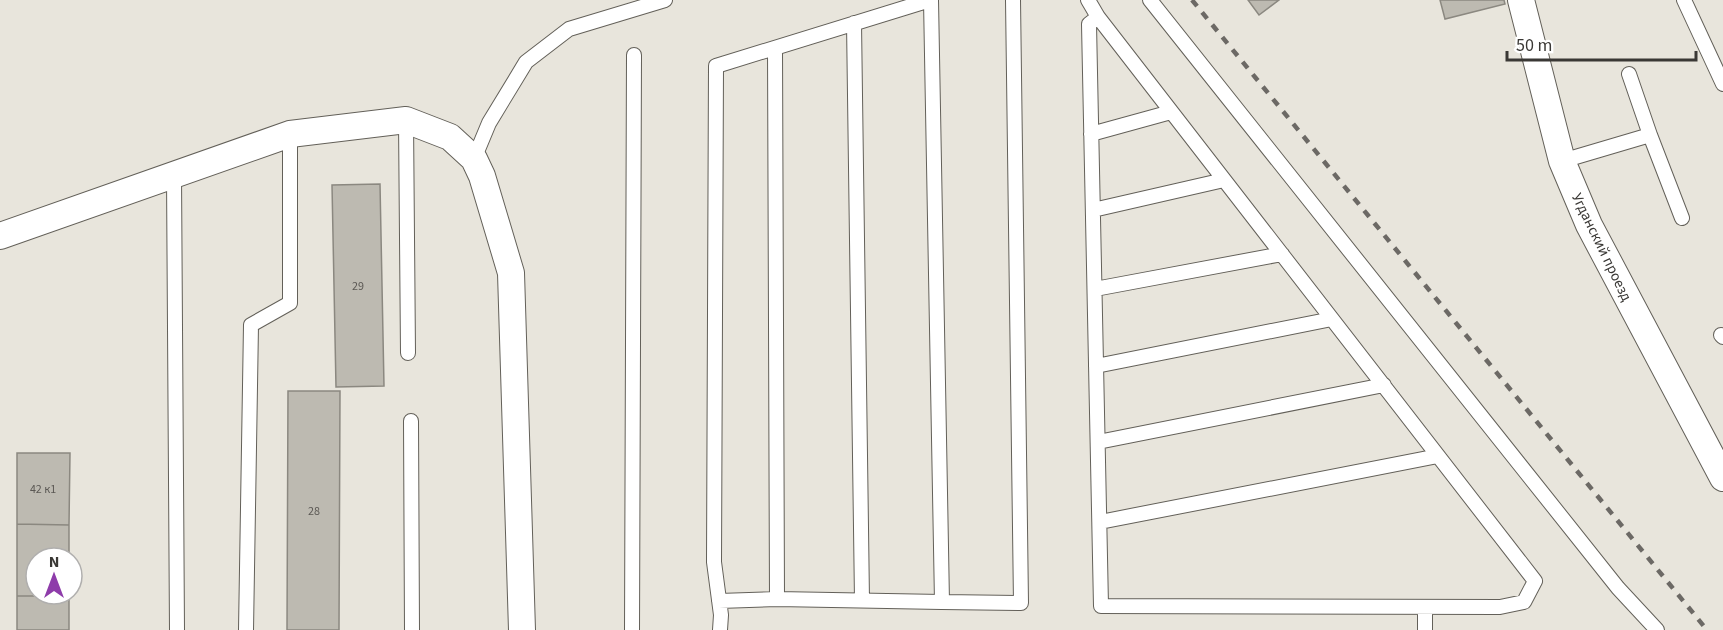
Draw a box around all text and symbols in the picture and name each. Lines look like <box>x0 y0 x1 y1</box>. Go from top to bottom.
scale bar <box>1507 24 1696 62</box>
text: 50 m <box>1516 33 1552 58</box>
street label: Угданский проезд <box>1566 190 1637 305</box>
house number: 29 <box>352 278 364 295</box>
house number: 42 к1 <box>30 481 56 498</box>
house number: 28 <box>308 503 320 520</box>
north arrow <box>24 546 84 606</box>
text: N <box>49 551 59 573</box>

